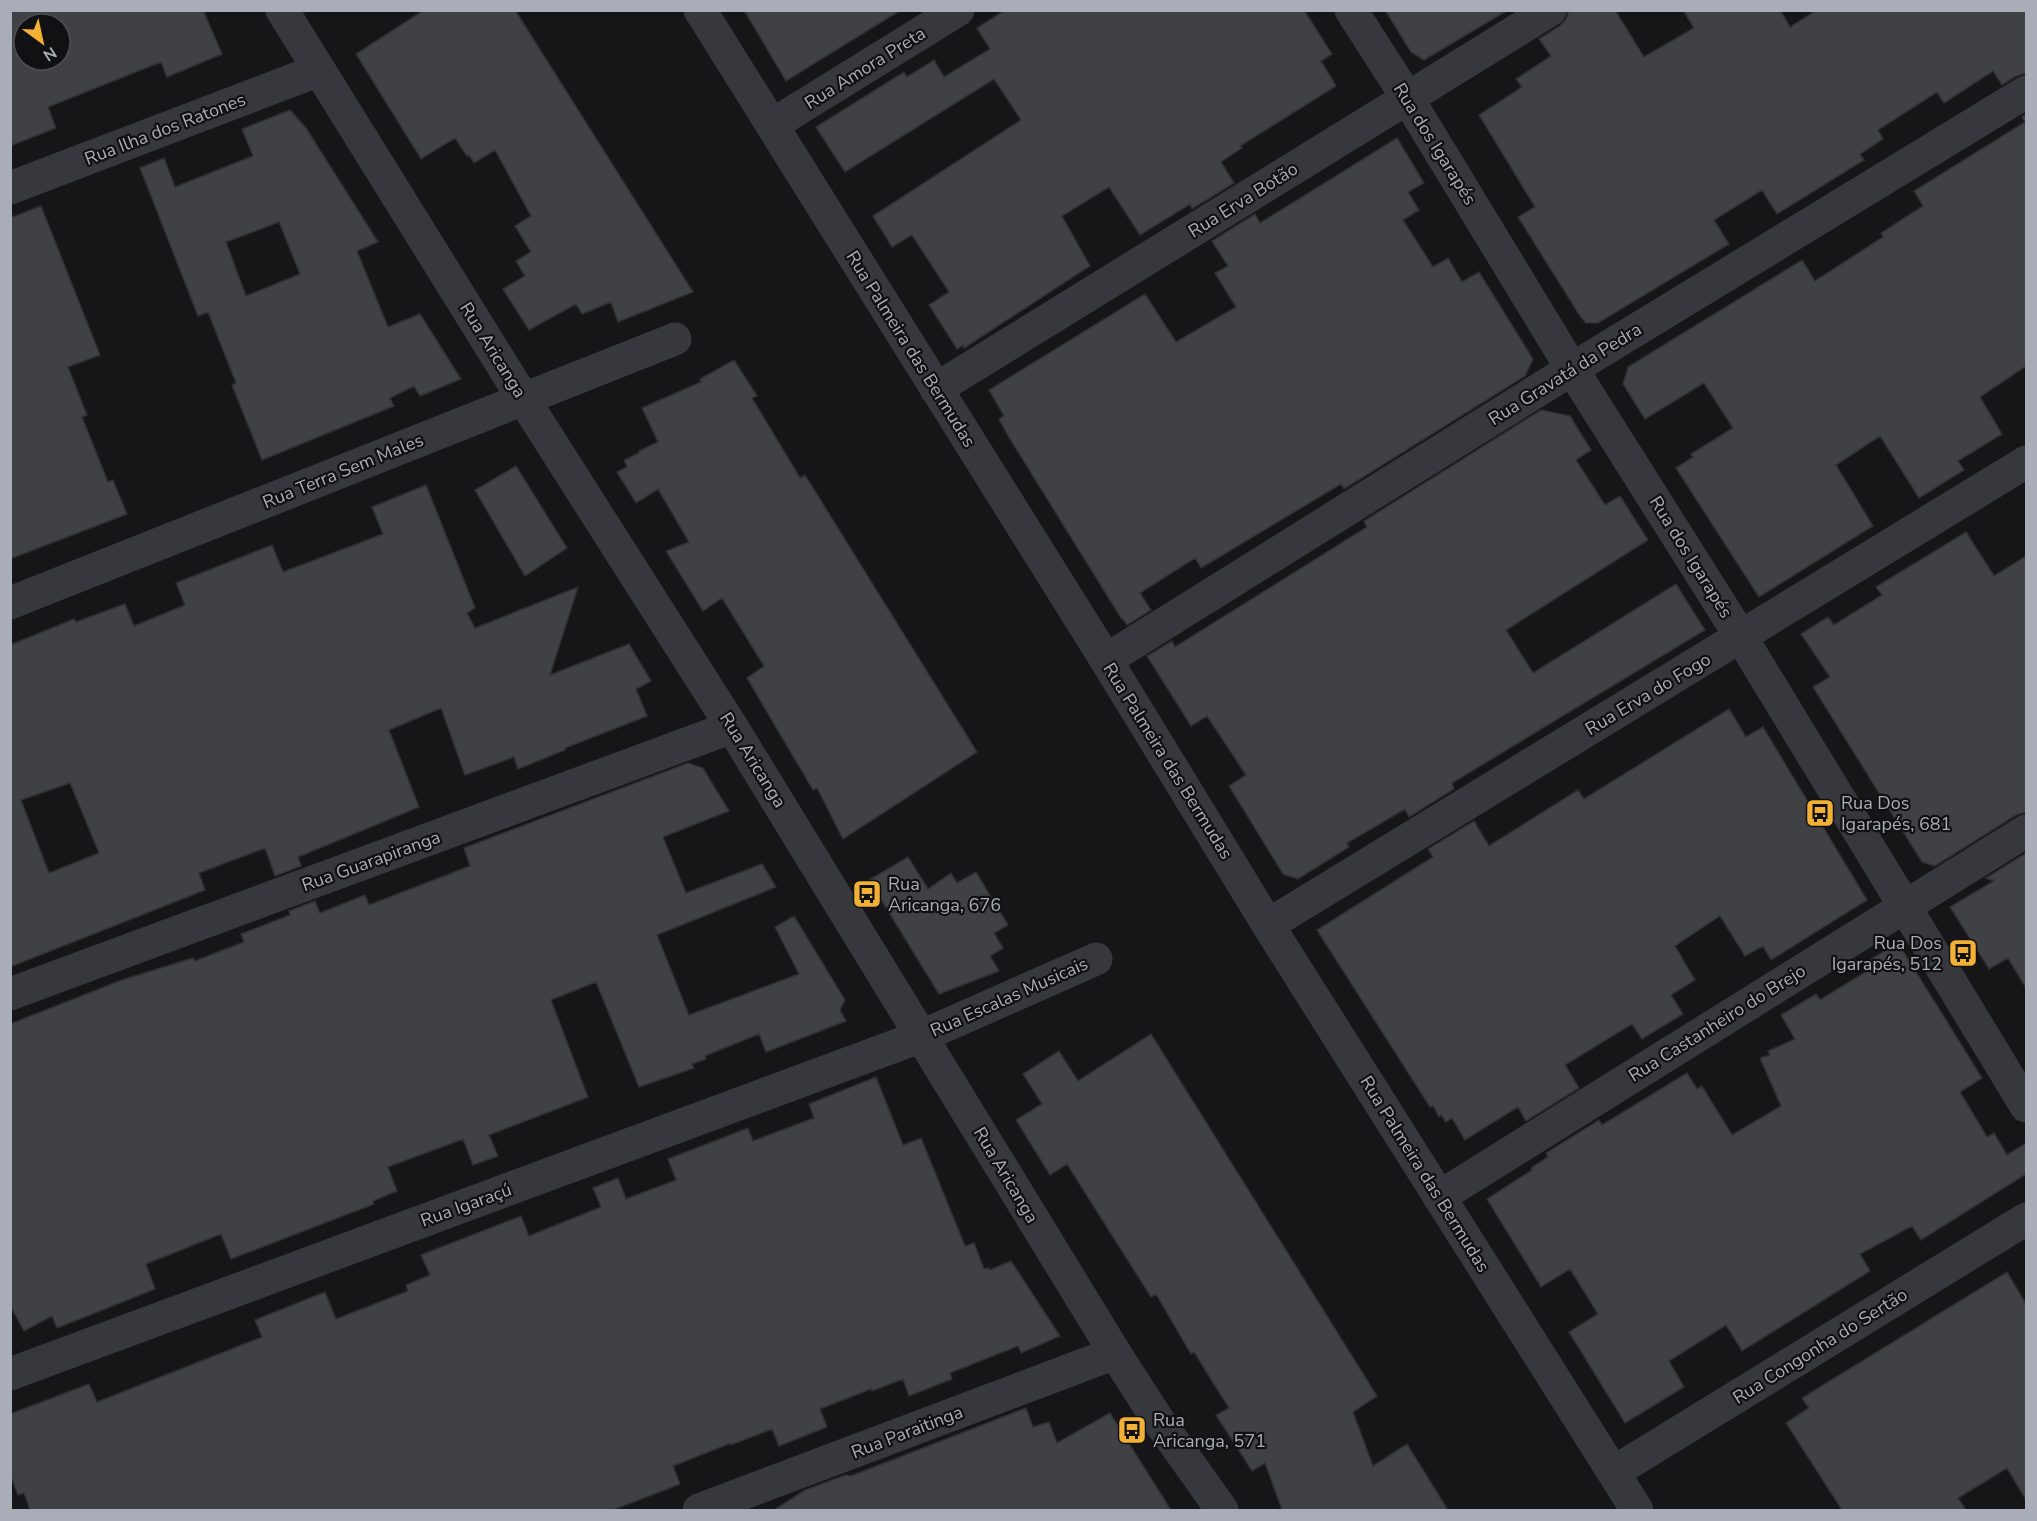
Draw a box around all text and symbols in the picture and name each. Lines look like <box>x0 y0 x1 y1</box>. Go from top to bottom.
north arrow <box>12 12 72 72</box>
street label: Rua Amora Preta <box>800 21 930 115</box>
text: N <box>39 41 61 66</box>
street label: Rua dos Igarapés <box>1388 79 1482 209</box>
street label: Rua Ilha dos Ratones <box>81 87 249 171</box>
street label: Rua Erva Botão <box>1184 157 1302 243</box>
street label: Rua Palmeira das Bermudas <box>841 246 981 452</box>
street label: Rua Aricanga <box>454 298 532 402</box>
street label: Rua Gravatá da Pedra <box>1484 317 1646 431</box>
street label: Rua Terra Sem Males <box>259 428 427 514</box>
street label: Rua dos Igarapés <box>1644 492 1738 622</box>
street label: Rua Erva do Fogo <box>1581 647 1715 741</box>
street label: Rua Palmeira das Bermudas <box>1098 658 1238 864</box>
street label: Rua Aricanga <box>714 708 792 812</box>
place label: Rua Dos Igarapés, 681 <box>1841 791 1951 836</box>
bus stop icon: Rua Dos Igarapés, 681 <box>1804 797 1836 829</box>
street label: Rua Guarapiranga <box>298 825 444 897</box>
place label: Rua Aricanga, 676 <box>888 872 1001 917</box>
bus stop icon: Rua Aricanga, 676 <box>851 878 883 910</box>
place label: Rua Dos Igarapés, 512 <box>1832 931 1942 976</box>
bus stop icon: Rua Dos Igarapés, 512 <box>1947 937 1979 969</box>
street label: Rua Escalas Musicais <box>926 951 1092 1043</box>
street label: Rua Castanheiro do Brejo <box>1624 959 1810 1087</box>
street label: Rua Palmeira das Bermudas <box>1355 1071 1495 1277</box>
street label: Rua Aricanga <box>968 1122 1044 1228</box>
street label: Rua Igaraçú <box>417 1177 515 1233</box>
street label: Rua Congonha do Sertão <box>1728 1282 1912 1410</box>
street label: Rua Paraitinga <box>848 1400 966 1464</box>
place label: Rua Aricanga, 571 <box>1153 1408 1266 1453</box>
bus stop icon: Rua Aricanga, 571 <box>1116 1414 1148 1446</box>

